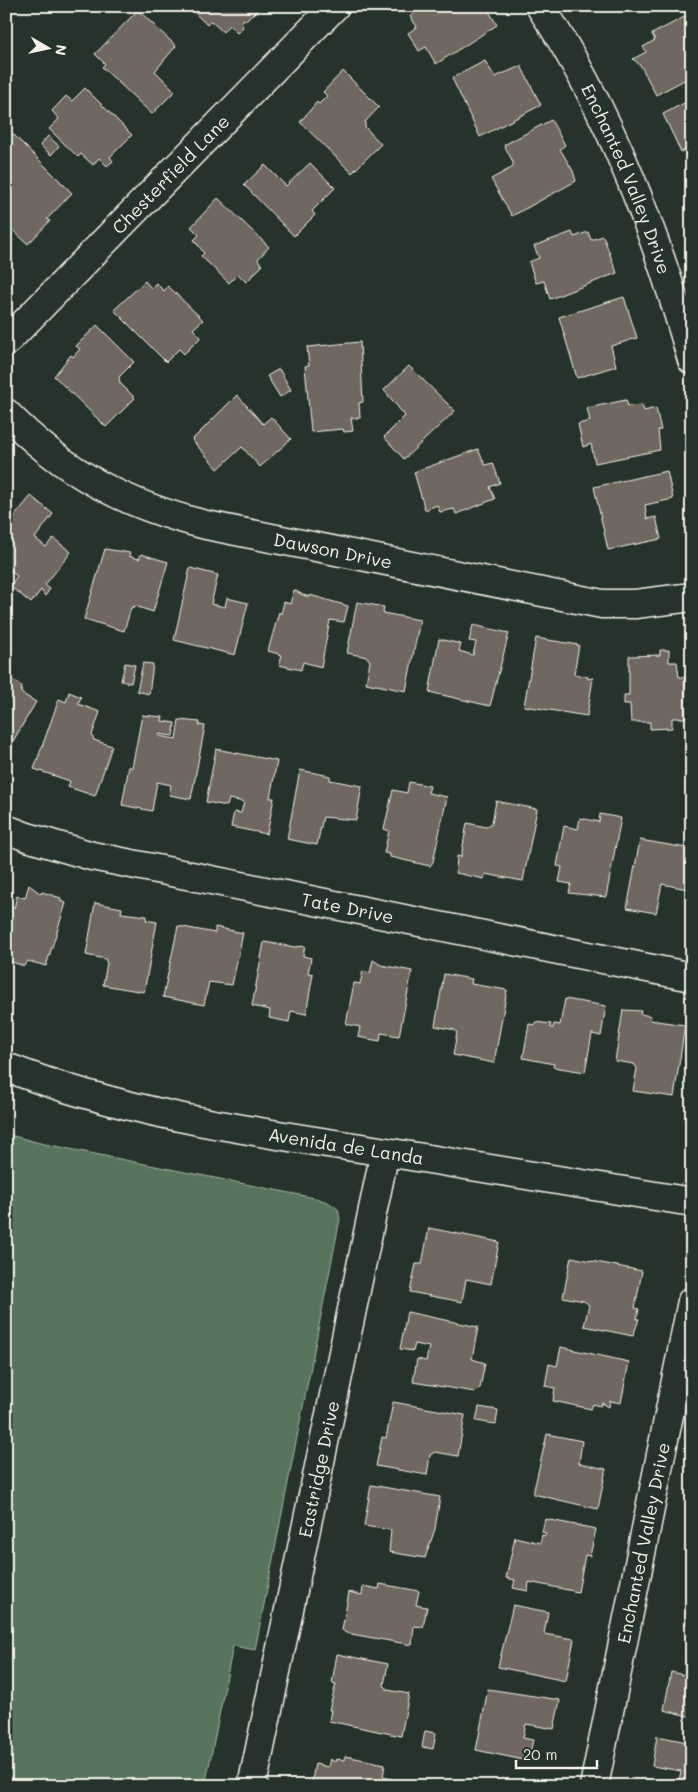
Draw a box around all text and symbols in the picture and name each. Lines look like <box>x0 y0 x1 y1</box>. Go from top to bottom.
north arrow <box>22 22 72 72</box>
text: N <box>51 43 72 57</box>
street label: Enchanted Valley Drive <box>576 79 677 277</box>
street label: Chesterfield Lane <box>106 109 234 239</box>
street label: Dawson Drive <box>272 527 394 574</box>
street label: Tate Drive <box>299 887 396 929</box>
street label: Avenida de Landa <box>267 1122 426 1170</box>
street label: Eastridge Drive <box>292 1398 345 1539</box>
street label: Enchanted Valley Drive <box>611 1440 675 1645</box>
scale bar <box>516 1737 597 1769</box>
text: 20 m <box>523 1744 557 1764</box>

